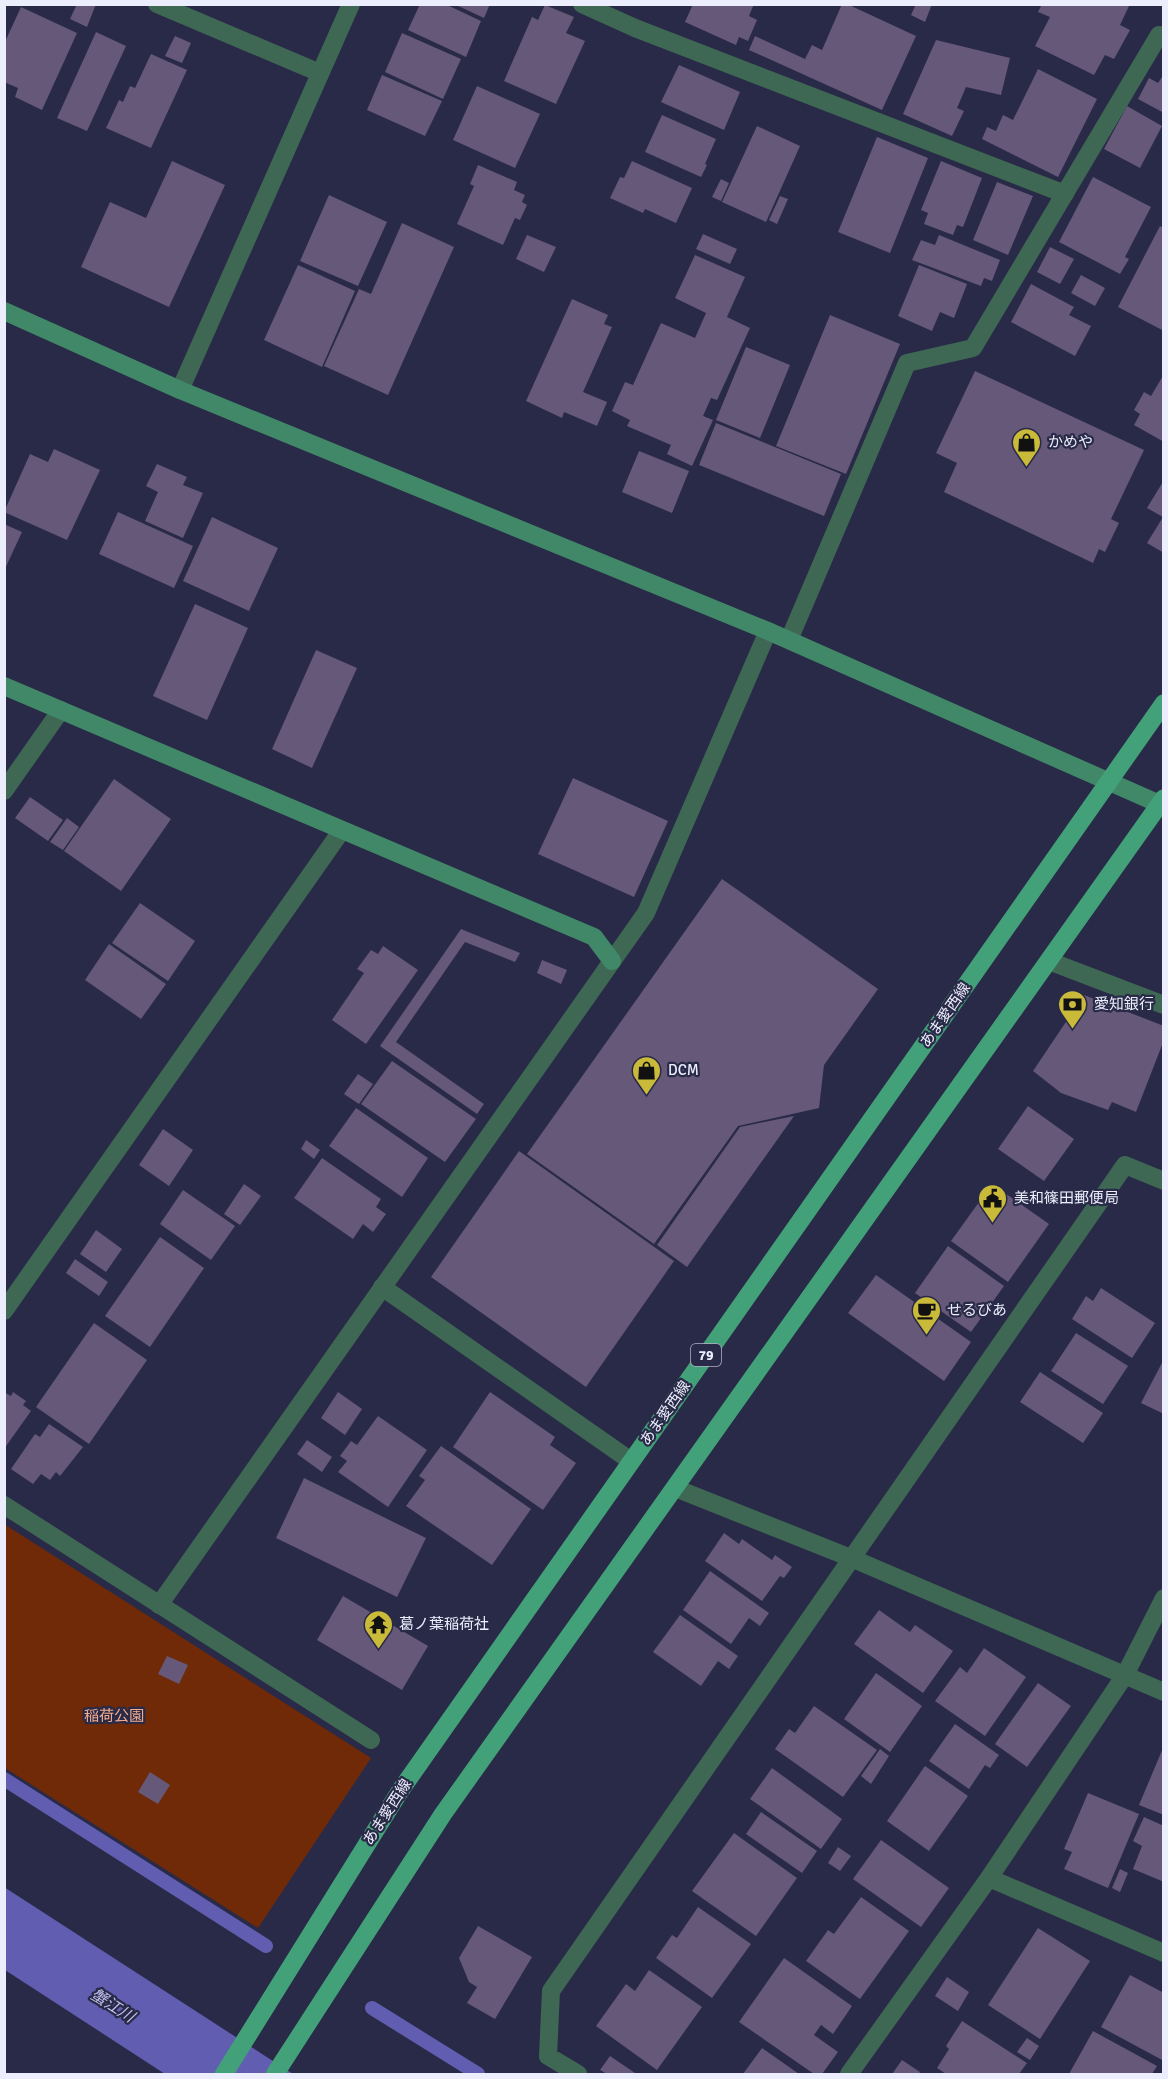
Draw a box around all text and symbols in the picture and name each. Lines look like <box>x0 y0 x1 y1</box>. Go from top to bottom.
shop icon: かめや <box>1011 426 1043 468</box>
place label: かめや <box>1048 433 1093 451</box>
street label: あま愛西線 <box>916 979 974 1051</box>
bank icon: 愛知銀行 <box>1057 988 1089 1030</box>
place label: 愛知銀行 <box>1094 995 1154 1013</box>
shop icon: DCM <box>631 1054 663 1096</box>
place label: DCM <box>668 1061 699 1079</box>
public building icon: 美和篠田郵便局 <box>977 1182 1009 1224</box>
place label: 美和篠田郵便局 <box>1014 1189 1119 1207</box>
cafe icon: せるびあ <box>910 1294 942 1336</box>
place label: せるびあ <box>947 1301 1007 1319</box>
road number: 79 <box>691 1344 721 1366</box>
street label: あま愛西線 <box>636 1377 694 1449</box>
temple icon: 葛ノ葉稲荷社 <box>362 1608 394 1650</box>
place label: 葛ノ葉稲荷社 <box>399 1615 489 1633</box>
park label: 稲荷公園 <box>84 1707 144 1725</box>
street label: あま愛西線 <box>359 1776 415 1848</box>
water label: 蟹江川 <box>87 1985 140 2028</box>

